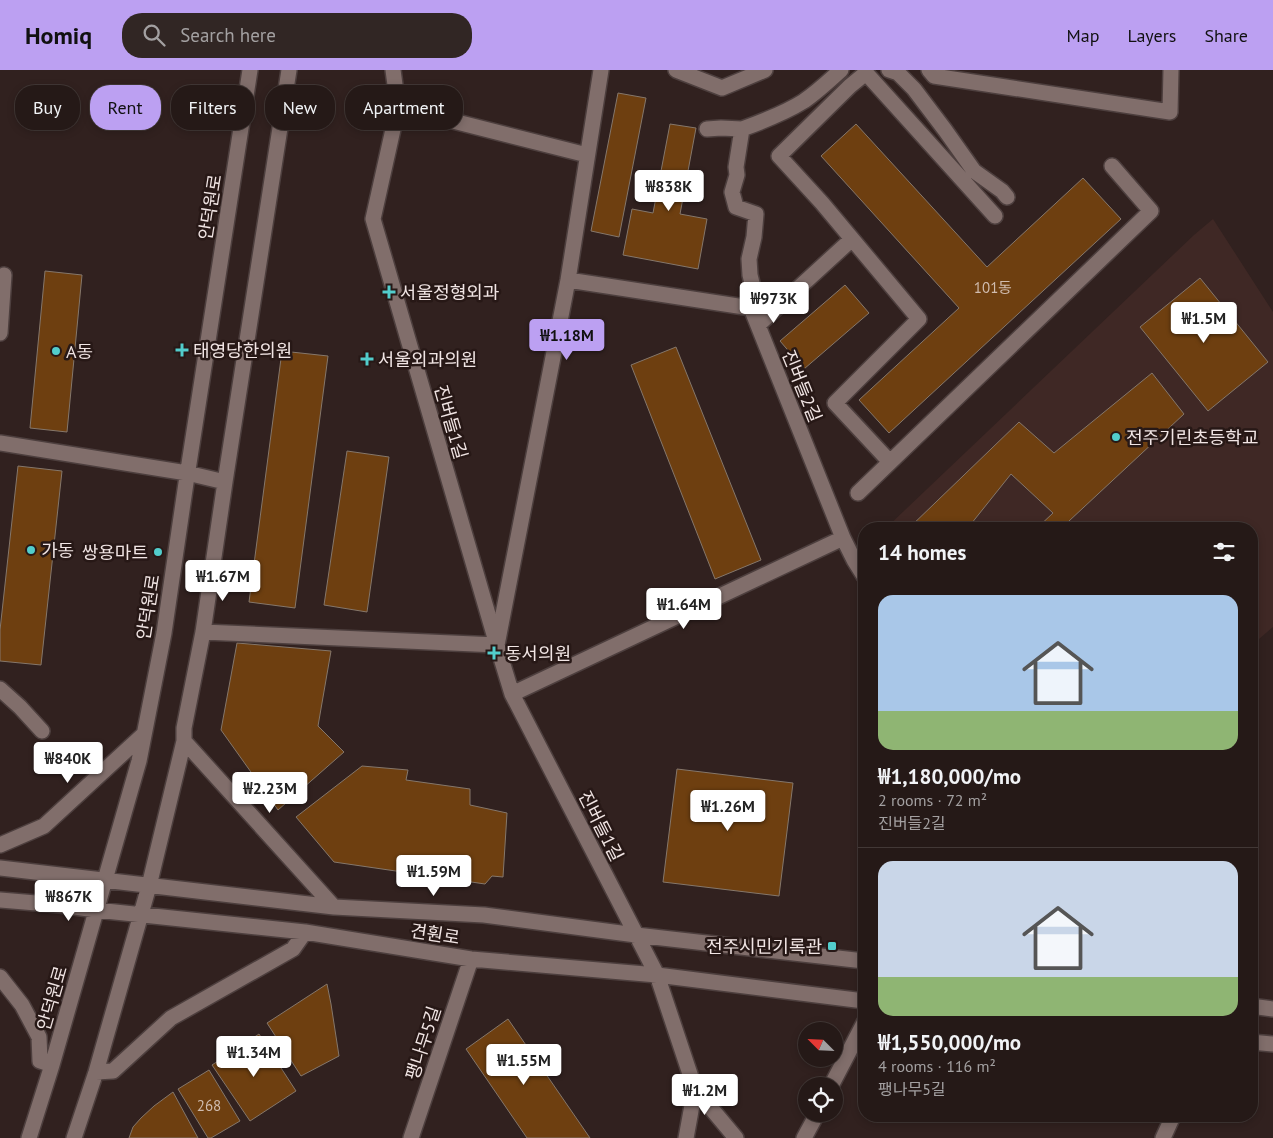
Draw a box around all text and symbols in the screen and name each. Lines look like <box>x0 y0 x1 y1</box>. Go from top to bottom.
search box <box>122 13 472 58</box>
text: Homiq <box>25 20 92 51</box>
icon: search <box>140 21 168 49</box>
text: Search here <box>180 23 276 47</box>
text: Map <box>1067 24 1099 47</box>
text: Layers <box>1127 24 1176 47</box>
text: Share <box>1204 24 1248 47</box>
chip: Buy <box>15 85 80 130</box>
chip: Rent <box>90 85 161 130</box>
chip: Filters <box>171 85 255 130</box>
chip: New <box>265 85 335 130</box>
chip: Apartment <box>345 85 463 130</box>
pin: ₩838K <box>634 170 704 212</box>
street label: 안덕원로 <box>193 172 227 242</box>
text: ₩838K <box>646 176 692 196</box>
house number: 101동 <box>974 278 1012 297</box>
place label: 서울정형외과 <box>400 281 500 304</box>
pin: ₩973K <box>739 282 809 324</box>
marker: 서울정형외과 <box>382 285 396 299</box>
text: ₩973K <box>751 288 797 308</box>
pin: ₩1.5M <box>1169 302 1239 344</box>
text: ₩1.5M <box>1182 308 1226 328</box>
pin: ₩1.18M <box>526 318 608 361</box>
text: ₩1.18M <box>540 325 594 345</box>
place label: 태영당한의원 <box>193 339 292 362</box>
place label: A동 <box>66 340 93 363</box>
marker: 태영당한의원 <box>175 343 189 357</box>
marker: A동 <box>50 345 62 357</box>
street label: 진버들2길 <box>777 346 827 426</box>
place label: 서울외과의원 <box>378 348 477 371</box>
marker: 서울외과의원 <box>360 352 374 366</box>
street label: 진버들1길 <box>429 382 473 462</box>
place label: 전주기린초등학교 <box>1126 426 1258 449</box>
marker: 전주기린초등학교 <box>1110 431 1122 443</box>
icon: filters <box>1210 538 1238 566</box>
place label: 가동 <box>41 539 74 562</box>
text: 14 homes <box>878 539 966 566</box>
place label: 쌍용마트 <box>82 541 148 564</box>
marker: 가동 <box>25 544 37 556</box>
marker: 쌍용마트 <box>152 546 164 558</box>
pin: ₩1.67M <box>182 560 264 602</box>
text: ₩1.67M <box>196 566 250 586</box>
street label: 안덕원로 <box>131 572 165 642</box>
pin: ₩1.64M <box>643 588 725 630</box>
text: ₩1.64M <box>657 594 711 614</box>
icon: home <box>1013 628 1103 718</box>
place label: 동서의원 <box>505 642 571 665</box>
marker: 동서의원 <box>487 646 501 660</box>
pin: ₩840K <box>33 742 103 784</box>
text: ₩840K <box>45 748 91 768</box>
text: ₩1,180,000/mo <box>878 763 1021 790</box>
pin: ₩2.23M <box>229 772 311 814</box>
text: ₩2.23M <box>243 778 297 798</box>
street label: 진버들1길 <box>573 787 629 865</box>
pin: ₩1.26M <box>687 790 769 832</box>
text: 2 rooms · 72 m² <box>878 790 987 810</box>
text: ₩1.26M <box>701 796 755 816</box>
text: 진버들2길 <box>878 813 946 833</box>
pin: ₩1.59M <box>393 854 475 897</box>
text: ₩1.59M <box>407 861 461 881</box>
pin: ₩867K <box>34 880 104 922</box>
text: ₩867K <box>46 886 92 906</box>
icon: home <box>1013 893 1103 983</box>
street label: 견훤로 <box>409 919 461 949</box>
place label: 전주시민기록관 <box>706 935 822 958</box>
marker: 전주시민기록관 <box>826 940 838 952</box>
street label: 안덕원로 <box>32 963 72 1033</box>
street label: 팽나무5길 <box>400 1003 446 1083</box>
north arrow <box>798 1022 842 1068</box>
map controls <box>798 1022 843 1122</box>
text: ₩1,550,000/mo <box>878 1029 1021 1056</box>
pin: ₩1.34M <box>213 1036 295 1078</box>
text: ₩1.34M <box>227 1042 281 1062</box>
pin: ₩1.55M <box>483 1044 565 1086</box>
text: ₩1.55M <box>497 1050 551 1070</box>
text: 4 rooms · 116 m² <box>878 1056 996 1076</box>
pin: ₩1.2M <box>670 1074 740 1116</box>
button: locate <box>798 1077 843 1122</box>
text: 팽나무5길 <box>878 1079 946 1099</box>
text: ₩1.2M <box>683 1080 727 1100</box>
house number: 268 <box>197 1096 221 1115</box>

